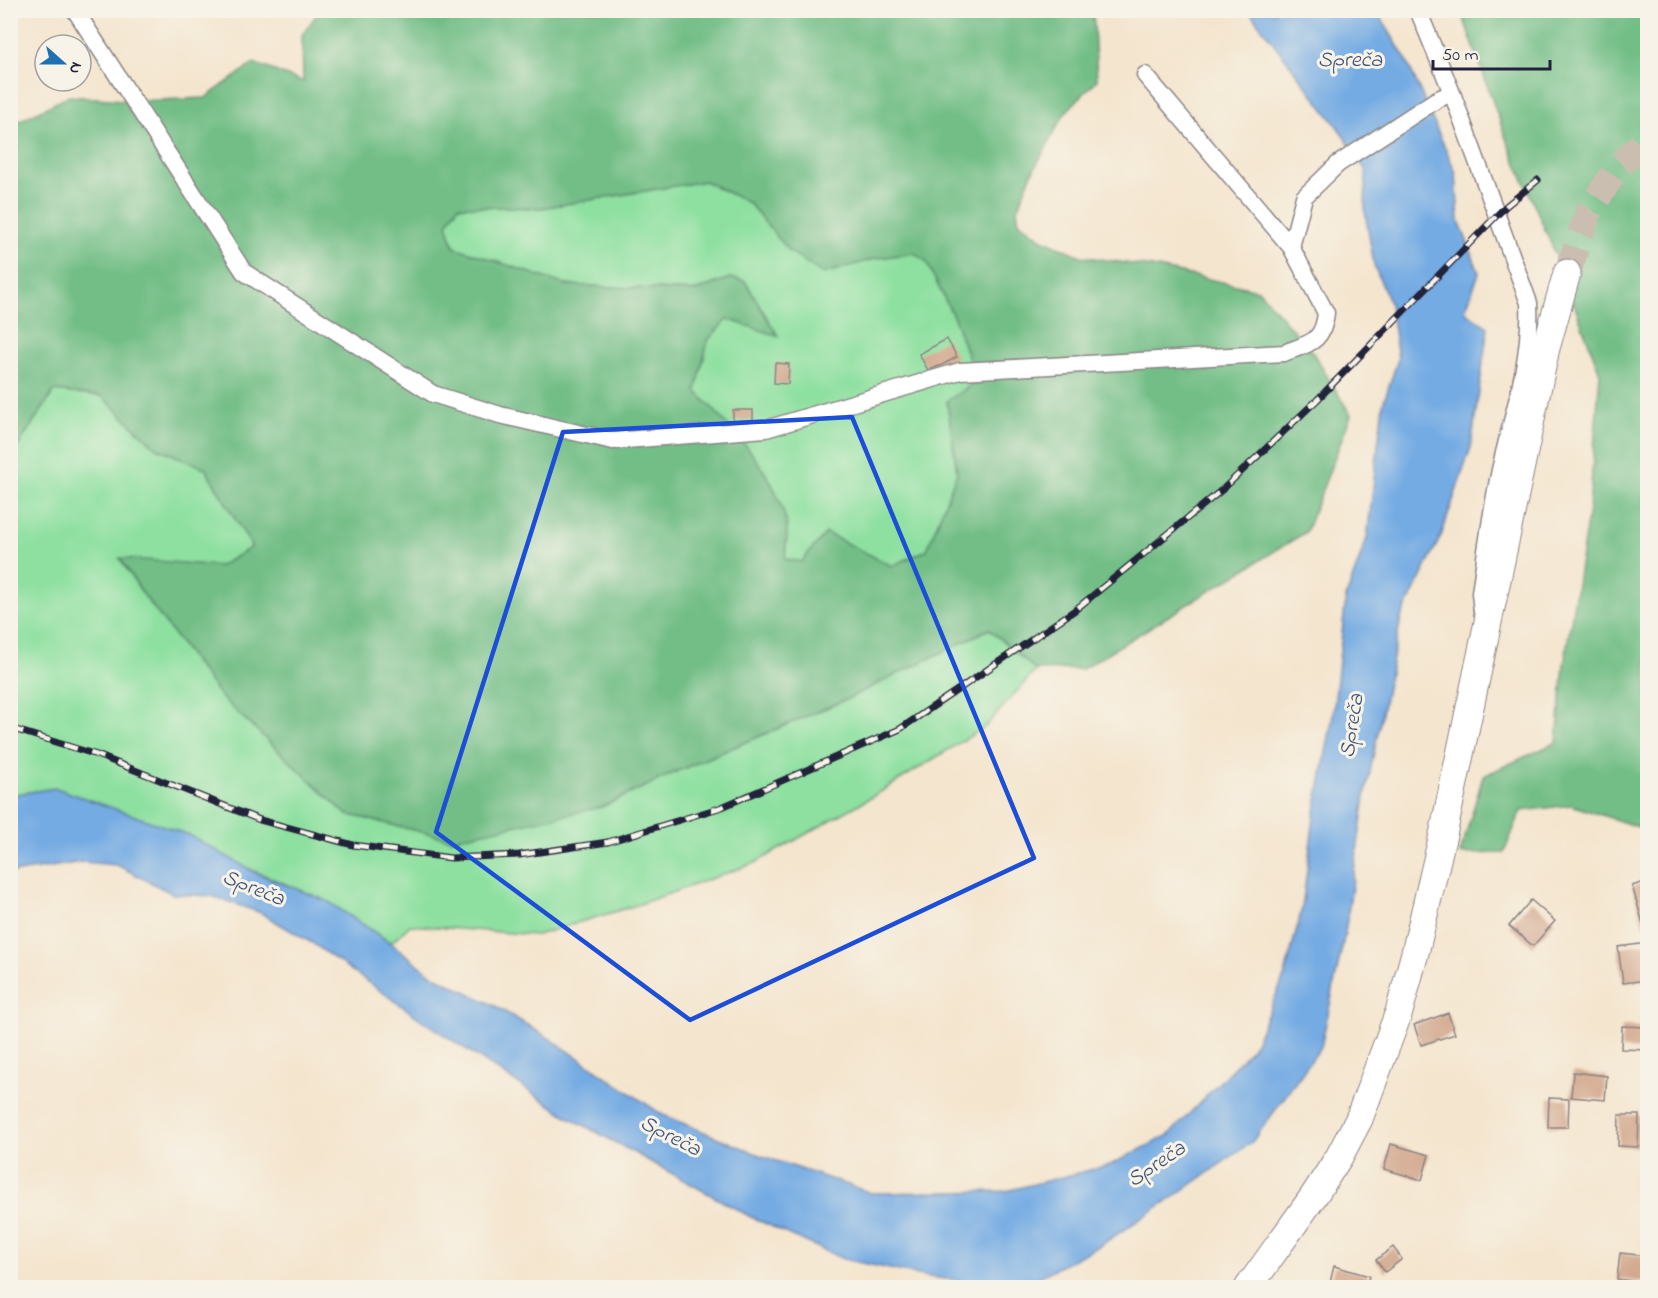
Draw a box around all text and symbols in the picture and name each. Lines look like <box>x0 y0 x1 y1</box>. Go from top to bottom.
north arrow <box>33 33 93 93</box>
scale bar <box>1433 33 1550 71</box>
text: 50 m <box>1442 43 1479 69</box>
water label: Spreča <box>1318 45 1383 77</box>
text: N <box>62 58 88 77</box>
water label: Spreča <box>1332 691 1374 760</box>
water label: Spreča <box>217 862 290 916</box>
water label: Spreča <box>634 1108 707 1166</box>
water label: Spreča <box>1121 1133 1194 1196</box>

